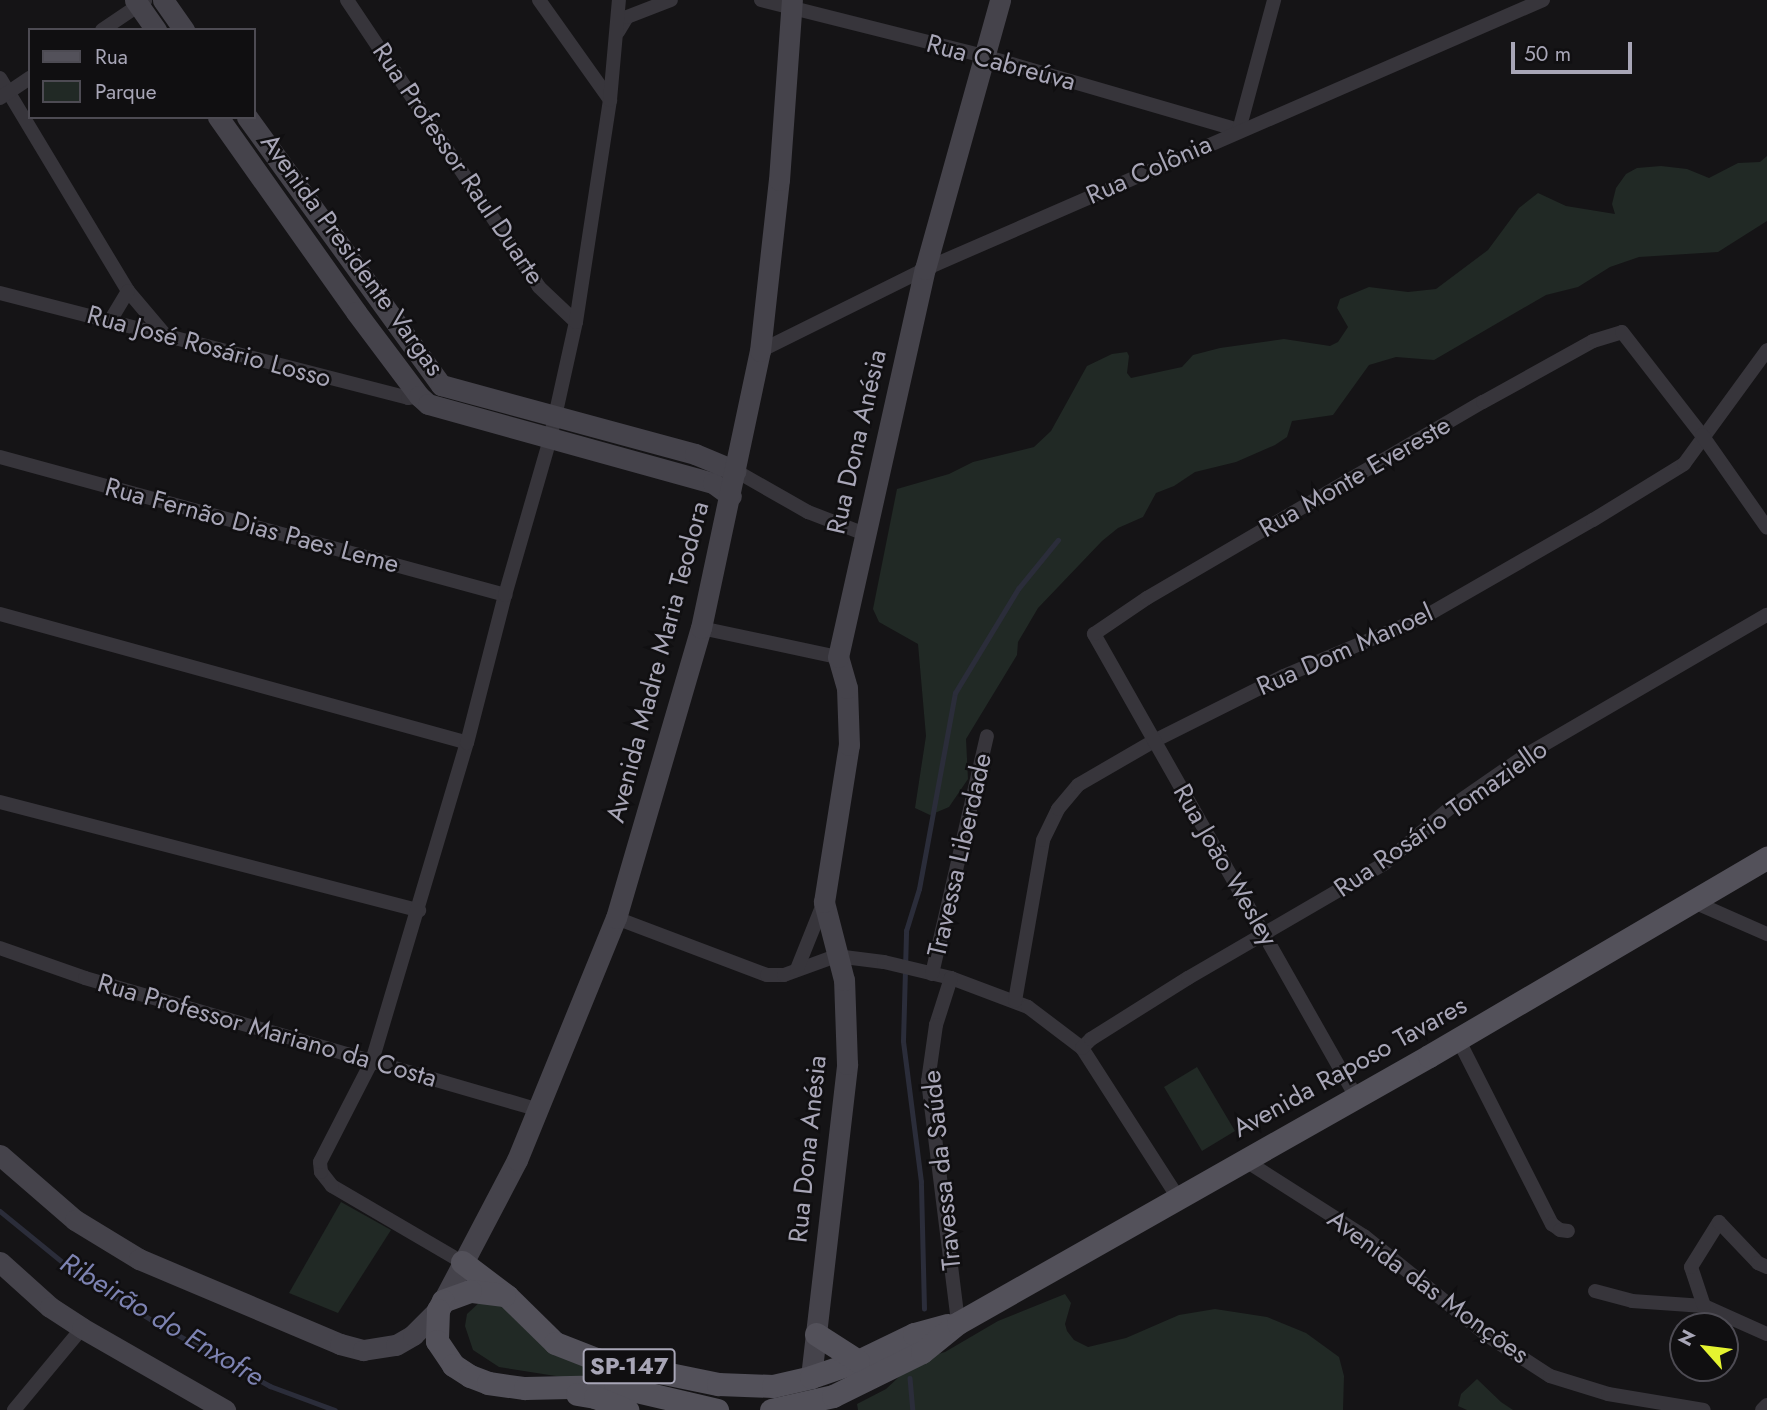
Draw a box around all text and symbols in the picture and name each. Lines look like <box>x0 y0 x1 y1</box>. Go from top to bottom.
legend <box>28 28 256 119</box>
street label: Rua Cabreúva <box>923 28 1079 98</box>
scale bar <box>1515 28 1636 72</box>
street label: Rua Professor Raul Duarte <box>366 37 550 291</box>
text: 50 m <box>1524 39 1571 69</box>
text: Rua <box>95 42 128 72</box>
text: Parque <box>95 77 157 107</box>
street label: Avenida Presidente Vargas <box>254 128 450 382</box>
street label: Rua Colônia <box>1082 129 1216 211</box>
street label: Rua José Rosário Losso <box>84 299 334 395</box>
street label: Rua Dona Anésia <box>821 347 893 537</box>
street label: Rua Monte Evereste <box>1254 410 1456 544</box>
street label: Rua Fernão Dias Paes Leme <box>102 472 402 580</box>
street label: Avenida Madre Maria Teodora <box>600 498 716 826</box>
street label: Rua Dom Manoel <box>1252 597 1438 703</box>
street label: Rua Rosário Tomaziello <box>1329 734 1553 904</box>
street label: Travessa Liberdade <box>921 750 999 960</box>
street label: Rua João Wesley <box>1166 779 1284 951</box>
street label: Rua Professor Mariano da Costa <box>94 968 440 1094</box>
street label: Avenida Raposo Tavares <box>1228 990 1472 1144</box>
street label: Rua Dona Anésia <box>783 1054 833 1244</box>
street label: Travessa da Saúde <box>916 1069 968 1271</box>
street label: Avenida das Monções <box>1321 1204 1535 1370</box>
water label: Ribeirão do Enxofre <box>54 1246 270 1394</box>
north arrow <box>1669 1312 1739 1382</box>
text: N <box>1671 1325 1702 1351</box>
road number: SP-147 <box>582 1346 676 1386</box>

